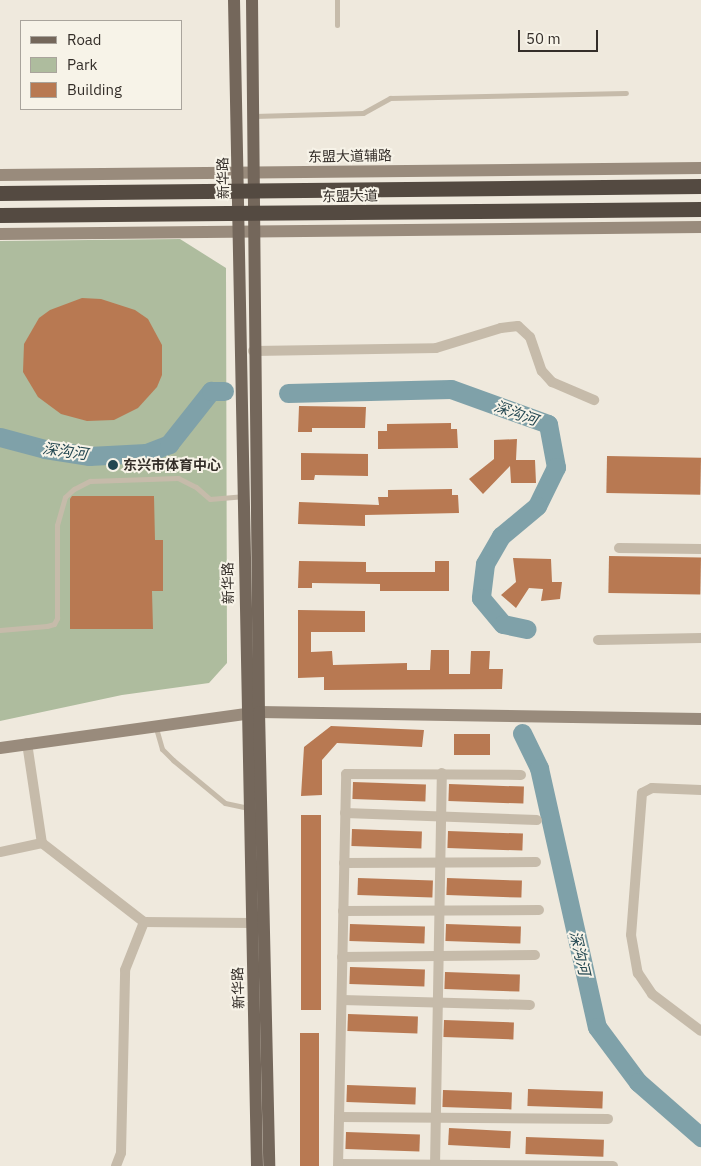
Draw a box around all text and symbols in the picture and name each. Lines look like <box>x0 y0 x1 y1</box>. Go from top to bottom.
legend <box>20 20 182 110</box>
scale bar <box>521 20 601 52</box>
text: 50 m <box>526 29 561 48</box>
text: Road <box>67 30 102 49</box>
text: Park <box>67 55 97 74</box>
text: Building <box>67 80 122 99</box>
street label: 东盟大道辅路 <box>308 147 392 165</box>
street label: 新华路 <box>214 157 232 199</box>
street label: 东盟大道 <box>322 187 378 205</box>
water label: 深沟河 <box>492 397 540 429</box>
water label: 深沟河 <box>41 439 89 463</box>
place label: 东兴市体育中心 <box>123 457 221 473</box>
marker: 东兴市体育中心 <box>107 459 119 471</box>
street label: 新华路 <box>219 562 237 604</box>
water label: 深沟河 <box>566 929 594 977</box>
street label: 新华路 <box>229 967 247 1009</box>

